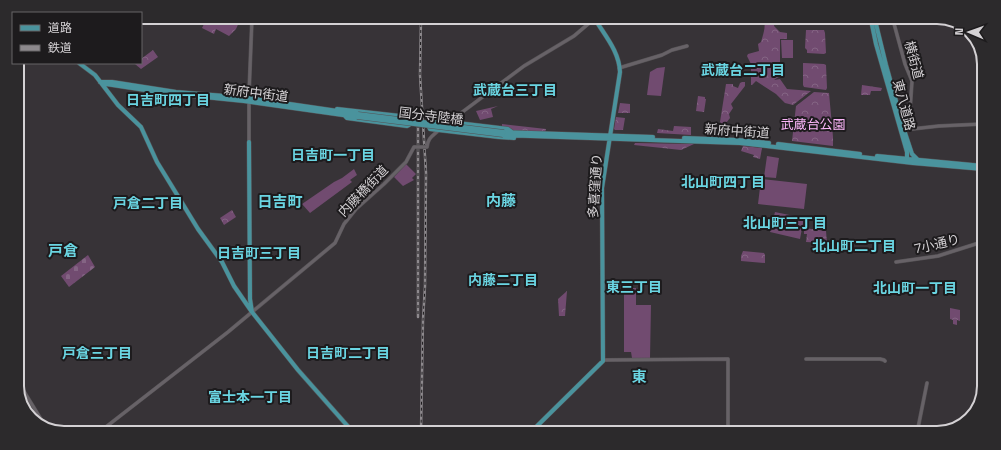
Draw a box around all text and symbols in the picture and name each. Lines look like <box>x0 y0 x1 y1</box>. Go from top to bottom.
legend <box>12 12 142 64</box>
north arrow <box>949 12 989 52</box>
text: 道路 <box>48 20 72 36</box>
text: N <box>952 28 966 36</box>
street label: 横街道 <box>901 39 927 81</box>
text: 鉄道 <box>48 40 72 56</box>
district label: 武蔵台二丁目 <box>701 61 785 79</box>
street label: 東八道路 <box>889 78 919 132</box>
street label: 新府中街道 <box>223 81 289 105</box>
district label: 武蔵台三丁目 <box>473 81 557 99</box>
district label: 日吉町四丁目 <box>126 91 210 109</box>
street label: 国分寺陸橋 <box>398 104 464 128</box>
park label: 武蔵台公園 <box>780 116 846 133</box>
street label: 新府中街道 <box>704 120 770 142</box>
district label: 日吉町一丁目 <box>291 146 375 164</box>
street label: 多喜窪通り <box>584 153 606 219</box>
street label: 内藤橋街道 <box>334 162 392 220</box>
district label: 北山町四丁目 <box>681 173 765 191</box>
district label: 内藤 <box>486 191 516 210</box>
district label: 日吉町 <box>257 192 303 211</box>
district label: 戸倉二丁目 <box>113 194 183 212</box>
district label: 北山町三丁目 <box>743 214 827 232</box>
street label: 7小通り <box>913 231 961 257</box>
district label: 北山町二丁目 <box>812 237 896 255</box>
district label: 戸倉 <box>48 241 78 260</box>
district label: 日吉町三丁目 <box>217 244 301 262</box>
district label: 内藤二丁目 <box>468 271 538 289</box>
district label: 東三丁目 <box>606 278 662 296</box>
district label: 北山町一丁目 <box>873 279 957 297</box>
district label: 戸倉三丁目 <box>62 344 132 362</box>
district label: 日吉町二丁目 <box>306 344 390 362</box>
district label: 東 <box>631 367 647 386</box>
district label: 富士本一丁目 <box>208 388 292 406</box>

